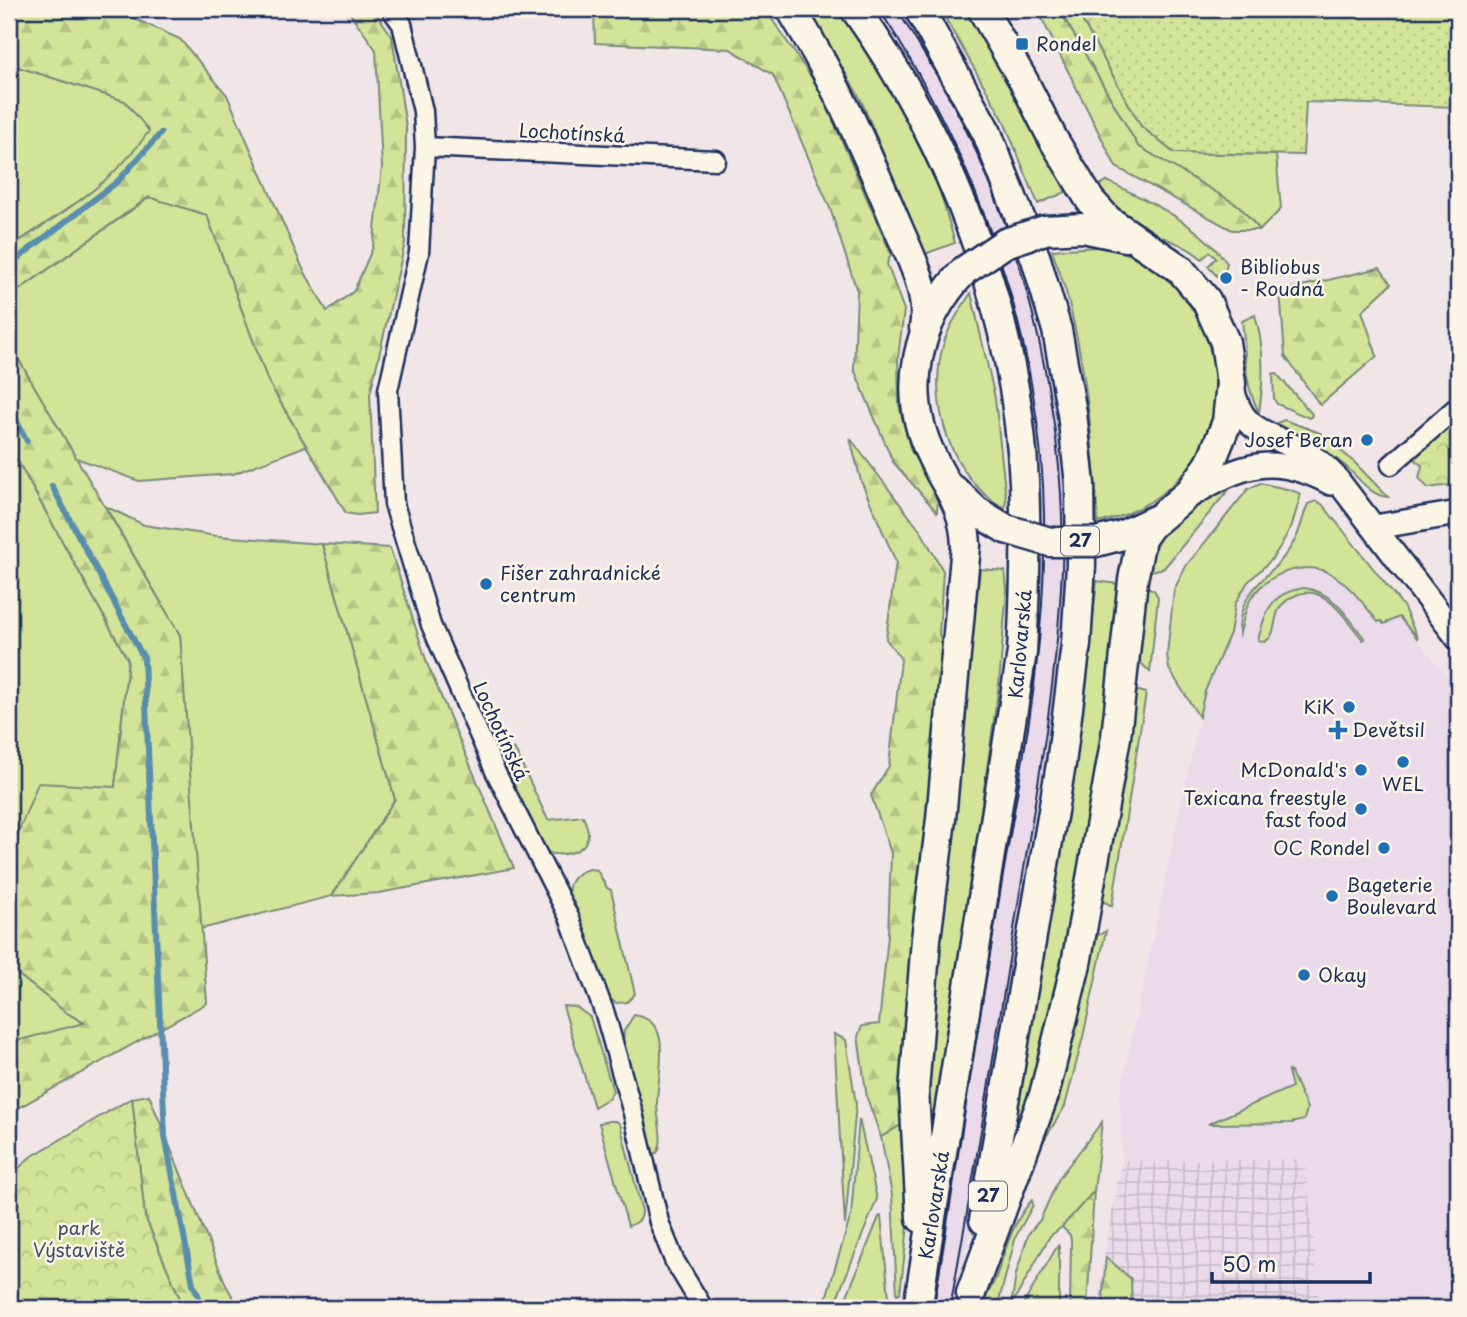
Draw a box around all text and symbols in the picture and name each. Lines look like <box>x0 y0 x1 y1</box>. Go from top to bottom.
place label: Rondel <box>1036 29 1097 57</box>
marker: Rondel <box>1014 36 1030 52</box>
street label: Lochotínská <box>518 115 626 149</box>
place label: Bibliobus - Roudná <box>1240 252 1324 302</box>
marker: Bibliobus - Roudná <box>1218 270 1234 286</box>
place label: Josef Beran <box>1244 425 1353 453</box>
marker: Josef Beran <box>1359 432 1375 448</box>
road number: 27 <box>1061 526 1099 556</box>
place label: Fišer zahradnické centrum <box>500 558 661 608</box>
marker: Fišer zahradnické centrum <box>478 576 494 592</box>
street label: Karlovarská <box>1000 588 1038 700</box>
street label: Lochotínská <box>467 676 537 785</box>
place label: KiK <box>1303 692 1335 720</box>
marker: KiK <box>1341 699 1357 715</box>
place label: Devětsil <box>1352 715 1425 743</box>
marker: Devětsil <box>1330 722 1346 738</box>
marker: WEL <box>1395 754 1411 770</box>
place label: McDonald's <box>1240 755 1347 783</box>
marker: McDonald's <box>1353 762 1369 778</box>
place label: WEL <box>1382 769 1424 797</box>
place label: Texicana freestyle fast food <box>1184 783 1347 833</box>
marker: Texicana freestyle fast food <box>1353 801 1369 817</box>
place label: OC Rondel <box>1273 833 1370 861</box>
marker: OC Rondel <box>1376 840 1392 856</box>
place label: Bageterie Boulevard <box>1346 870 1437 920</box>
marker: Bageterie Boulevard <box>1324 888 1340 904</box>
place label: Okay <box>1318 960 1367 988</box>
marker: Okay <box>1296 967 1312 983</box>
street label: Karlovarská <box>911 1149 955 1261</box>
road number: 27 <box>969 1182 1007 1210</box>
park label: park Výstaviště <box>33 1213 125 1263</box>
scale bar <box>1212 1240 1369 1284</box>
text: 50 m <box>1222 1247 1276 1279</box>

